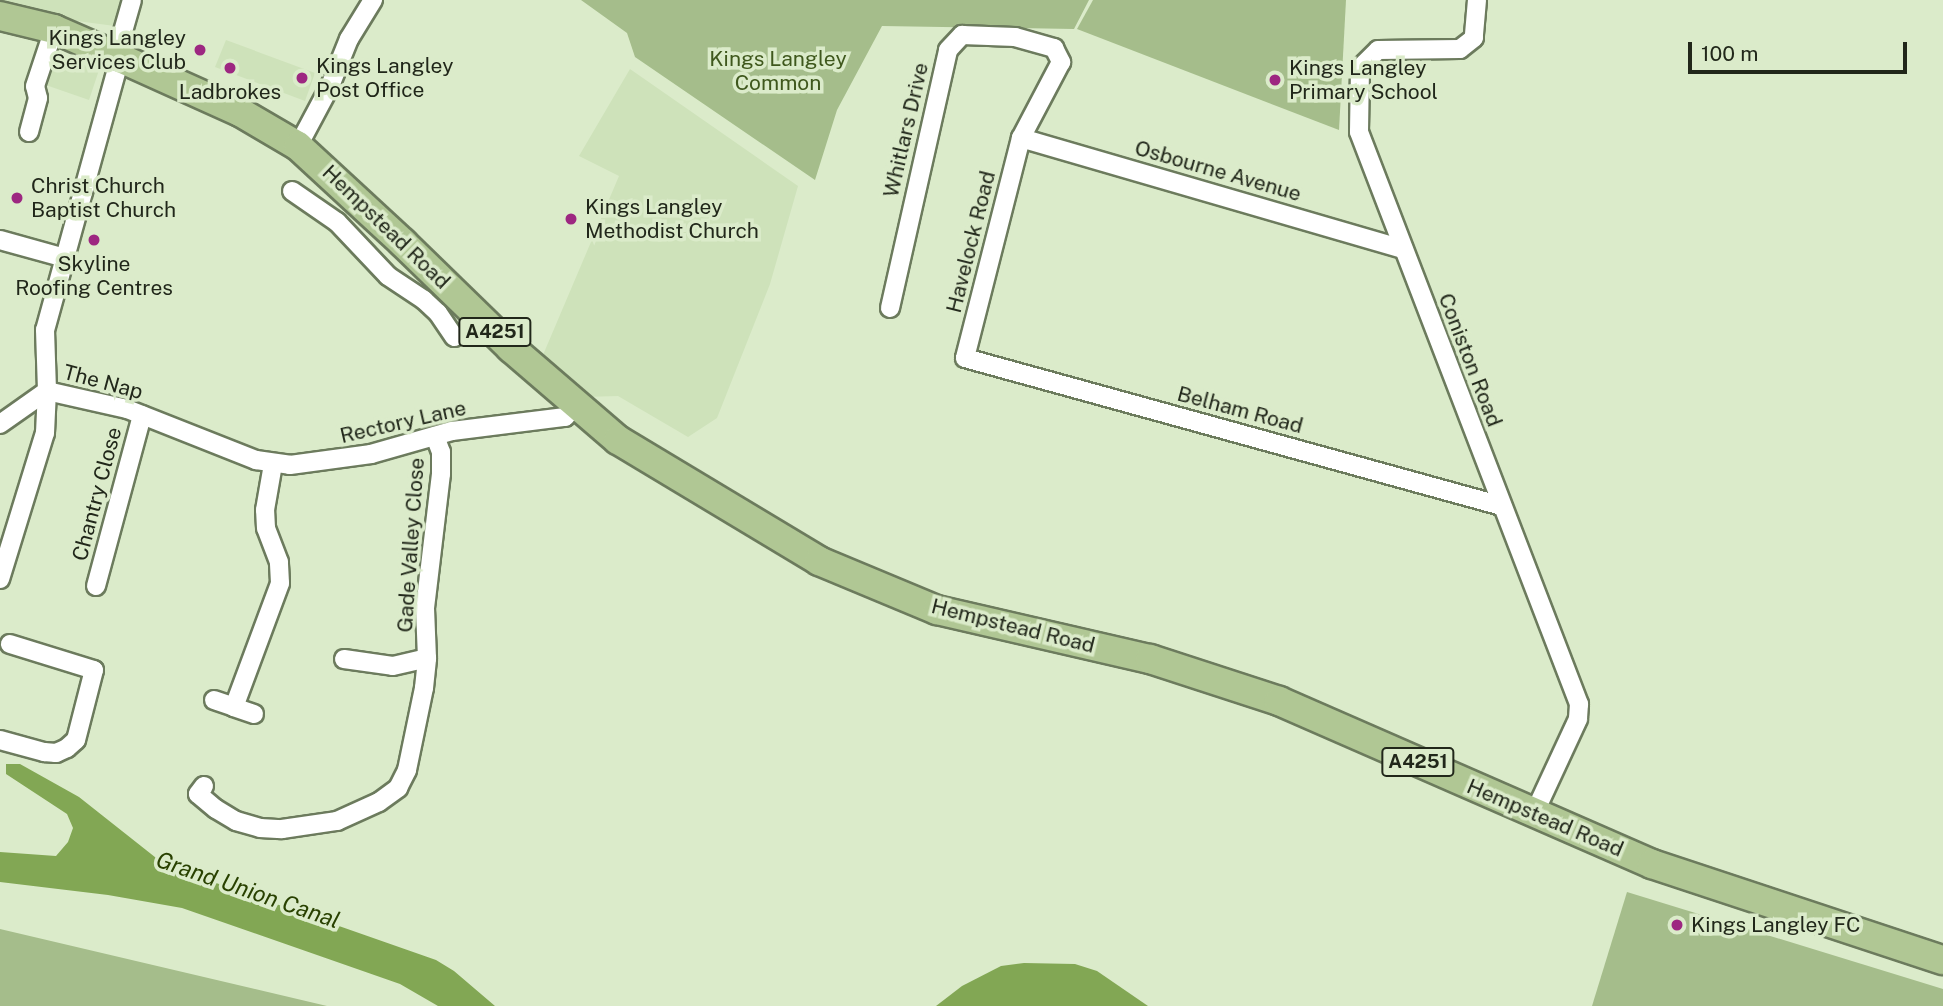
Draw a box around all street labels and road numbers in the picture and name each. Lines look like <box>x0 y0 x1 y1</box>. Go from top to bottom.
street label: Whitlars Drive <box>878 60 934 200</box>
street label: Osbourne Avenue <box>1132 135 1304 207</box>
street label: Hempstead Road <box>317 160 455 294</box>
street label: Havelock Road <box>941 169 1001 315</box>
street label: Coniston Road <box>1433 290 1507 430</box>
road number: A4251 <box>458 316 532 348</box>
street label: The Nap <box>60 359 146 405</box>
street label: Belham Road <box>1174 381 1306 439</box>
street label: Rectory Lane <box>337 395 469 449</box>
street label: Chantry Close <box>67 424 127 564</box>
street label: Gade Valley Close <box>392 456 430 634</box>
street label: Hempstead Road <box>929 594 1097 658</box>
road number: A4251 <box>1381 747 1455 778</box>
street label: Hempstead Road <box>1463 774 1627 862</box>

